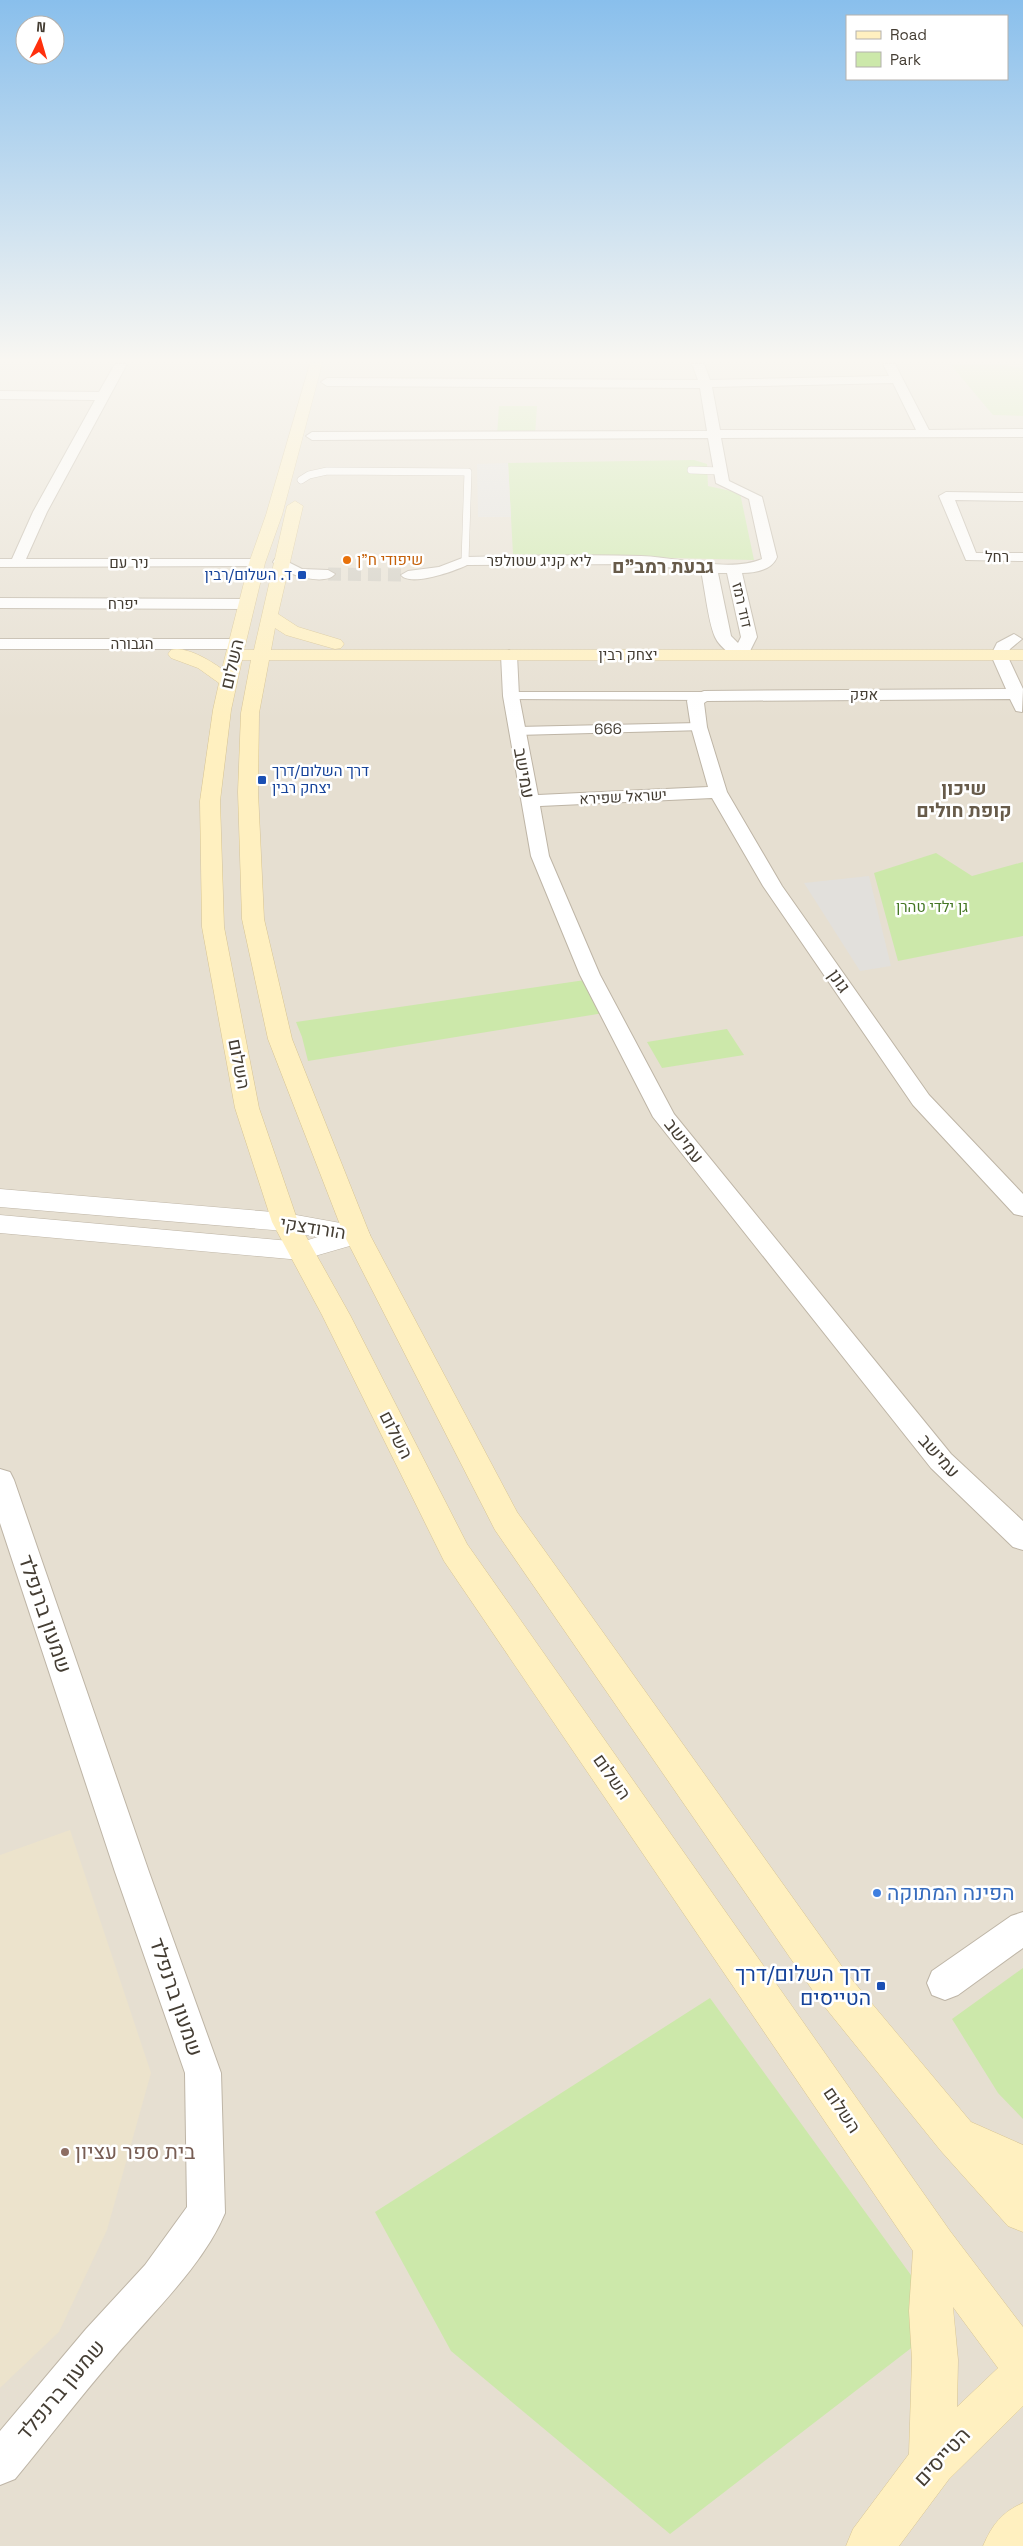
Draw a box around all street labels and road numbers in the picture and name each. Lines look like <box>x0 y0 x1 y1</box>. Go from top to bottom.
street label: רחל <box>985 547 1009 566</box>
street label: ליא קניג שטולפר <box>487 551 592 570</box>
street label: ניר עם <box>109 553 149 572</box>
street label: דוד רמז <box>728 580 757 630</box>
street label: יפרח <box>108 594 138 613</box>
street label: הגבורה <box>110 634 154 653</box>
street label: השלום <box>215 637 248 691</box>
street label: יצחק רבין <box>598 645 658 664</box>
street label: אפק <box>850 685 878 704</box>
street label: 666 <box>594 719 622 738</box>
street label: עמישב <box>509 746 540 800</box>
street label: ישראל שפירא <box>579 785 667 808</box>
street label: גונן <box>823 964 856 997</box>
street label: השלום <box>223 1037 256 1091</box>
street label: עמישב <box>660 1113 709 1168</box>
street label: הורודצקי <box>279 1211 347 1244</box>
street label: השלום <box>375 1407 418 1463</box>
street label: עמישב <box>914 1429 965 1482</box>
street label: שמעון ברנפלד <box>13 1551 78 1677</box>
street label: השלום <box>588 1749 636 1804</box>
street label: שמעון ברנפלד <box>144 1934 209 2060</box>
street label: השלום <box>819 2082 866 2137</box>
street label: שמעון ברנפלד <box>11 2334 111 2446</box>
street label: הטייסים <box>908 2421 976 2492</box>

